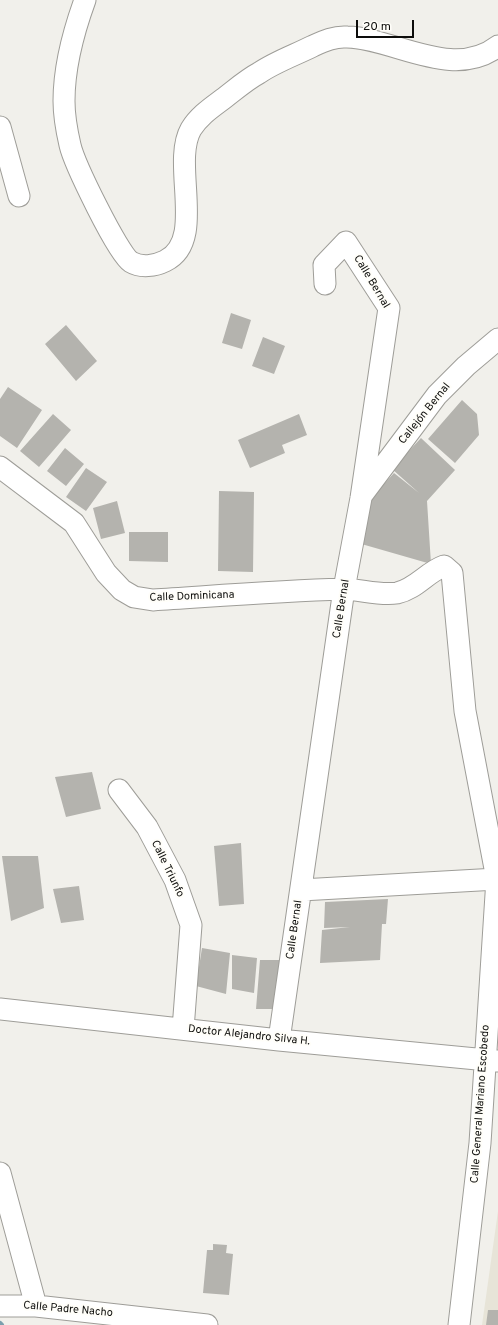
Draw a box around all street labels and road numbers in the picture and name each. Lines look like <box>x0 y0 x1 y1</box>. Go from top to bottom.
street label: Calle Bernal <box>350 253 392 311</box>
street label: Callejón Bernal <box>396 381 454 447</box>
street label: Calle Bernal <box>331 579 353 639</box>
street label: Calle Dominicana <box>149 589 235 605</box>
street label: Calle Triunfo <box>148 838 186 900</box>
street label: Calle Bernal <box>284 900 306 960</box>
street label: Doctor Alejandro Silva H. <box>187 1023 311 1049</box>
street label: Calle General Mariano Escobedo <box>469 1024 493 1184</box>
street label: Calle Padre Nacho <box>23 1300 113 1320</box>

